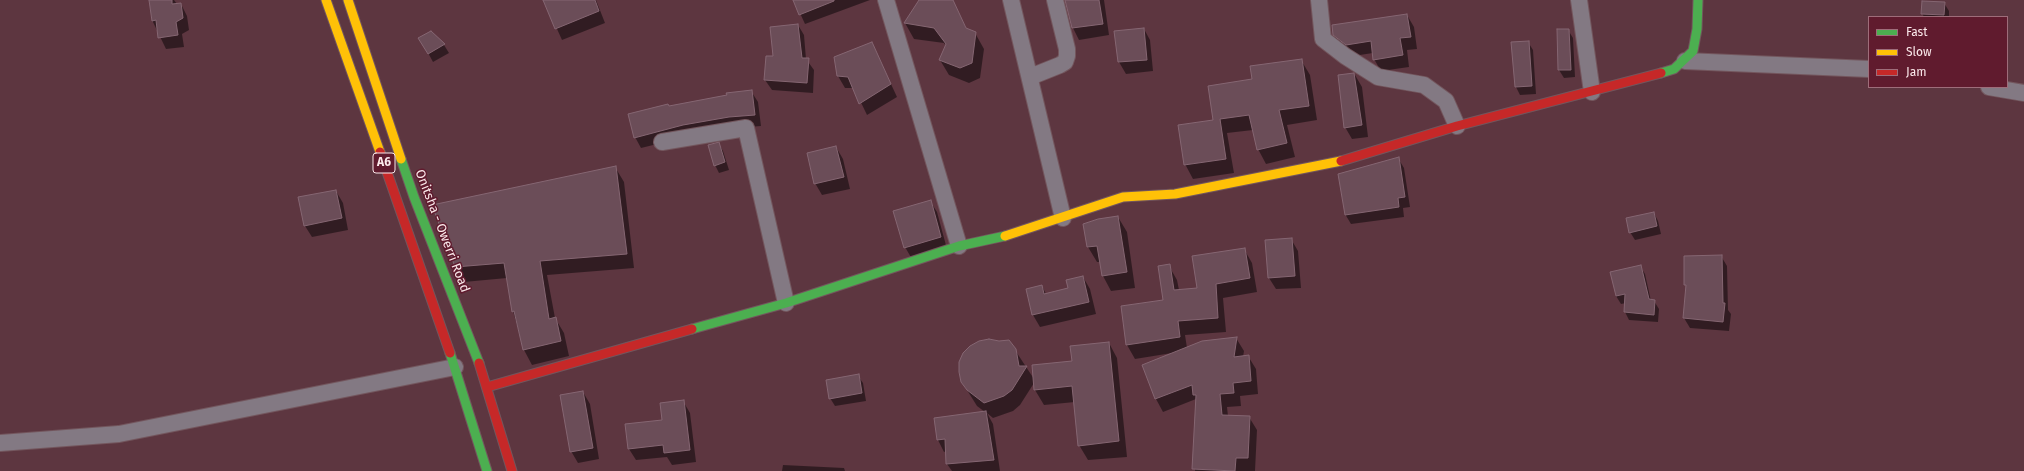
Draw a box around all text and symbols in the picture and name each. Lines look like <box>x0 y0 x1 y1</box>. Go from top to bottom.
legend <box>1868 16 2008 88</box>
text: Fast <box>1906 25 1928 39</box>
text: Slow <box>1906 45 1932 59</box>
text: Jam <box>1906 65 1926 79</box>
road number: A6 <box>373 153 395 173</box>
street label: Onitsha - Owerri Road <box>411 167 473 295</box>

